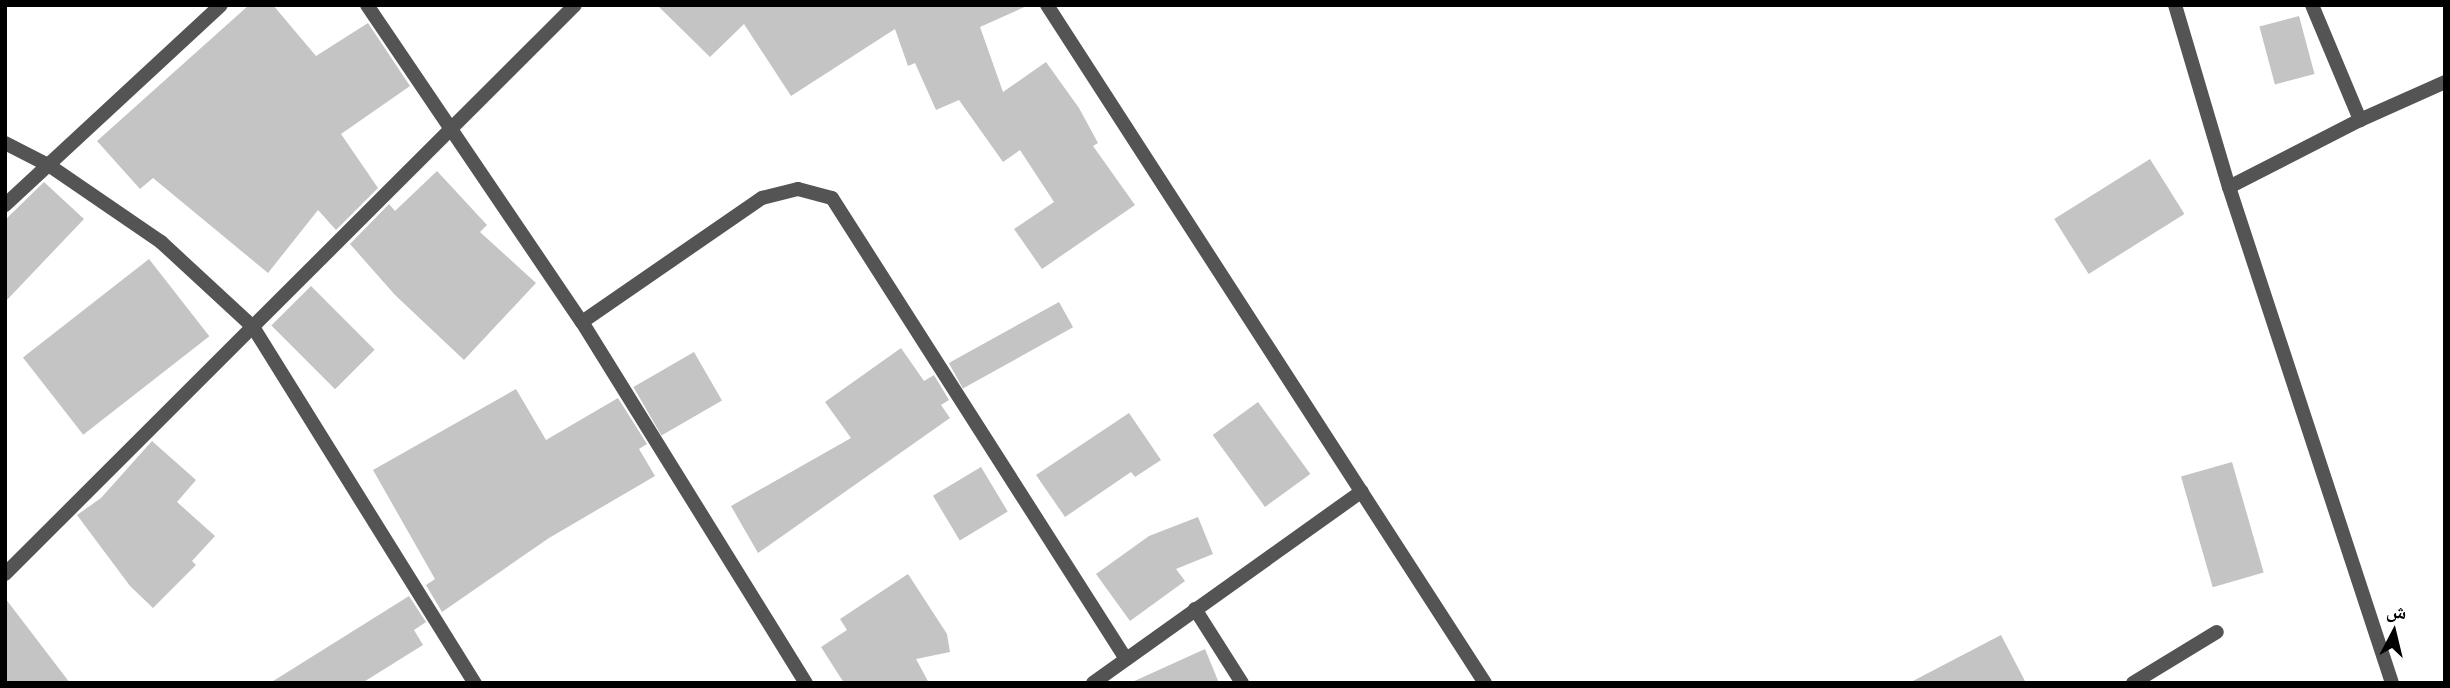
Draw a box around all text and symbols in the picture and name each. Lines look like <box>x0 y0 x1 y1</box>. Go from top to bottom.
north arrow <box>2359 597 2429 667</box>
text: ش <box>2385 597 2408 625</box>

